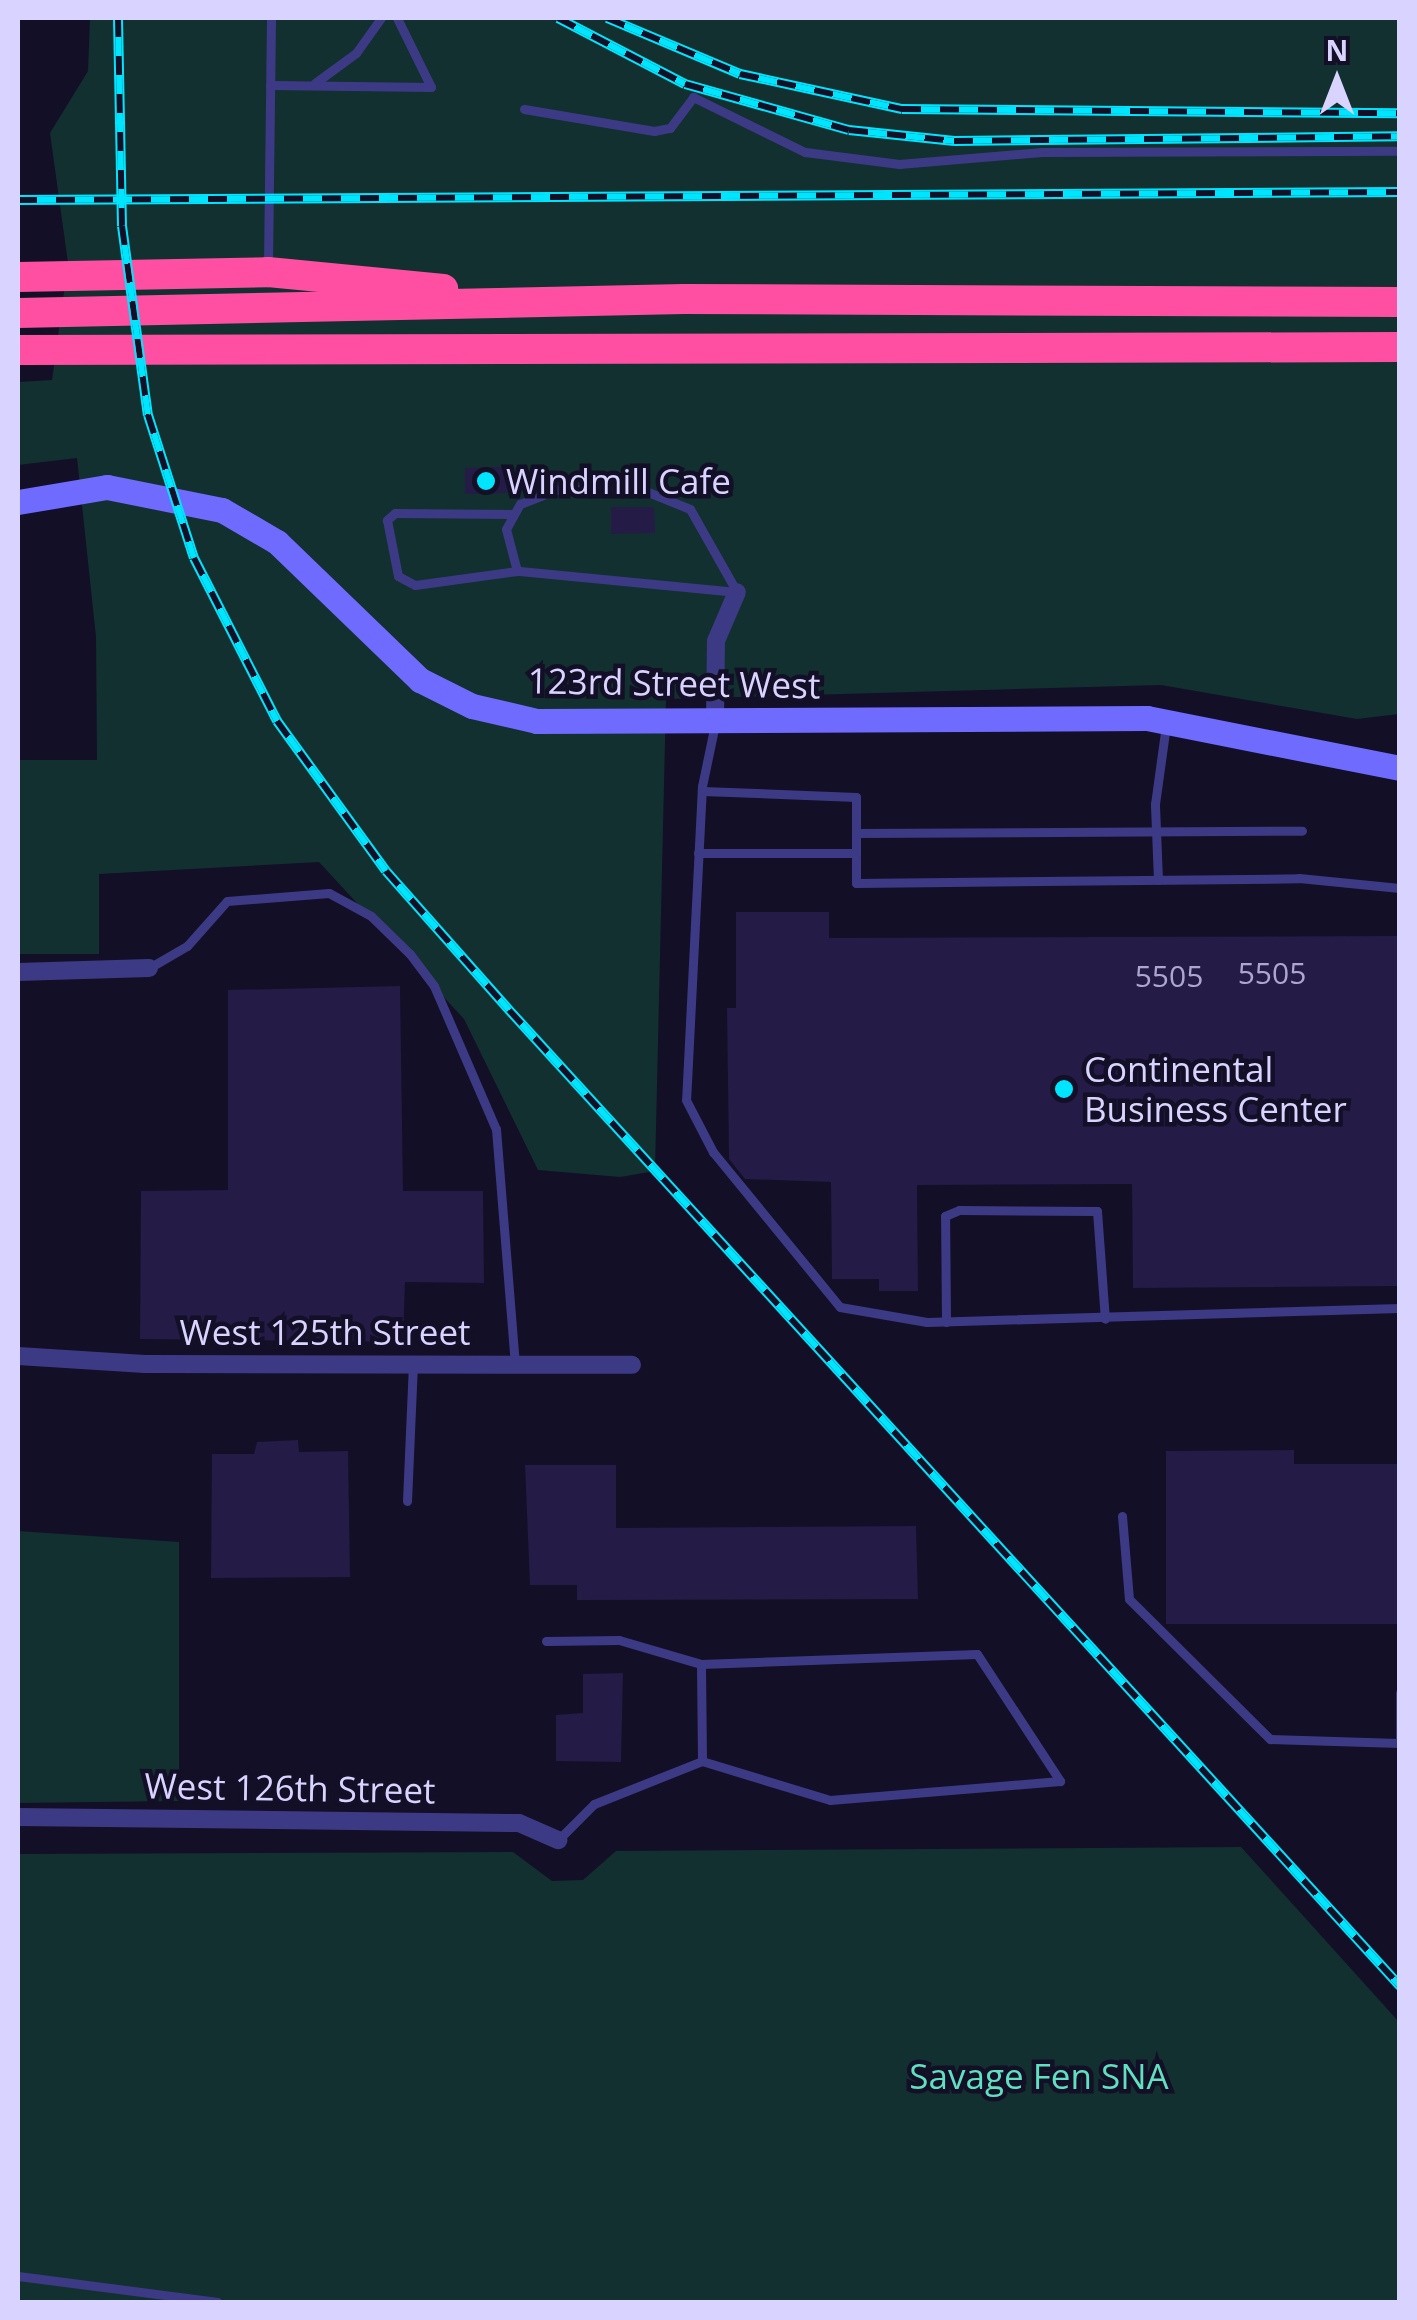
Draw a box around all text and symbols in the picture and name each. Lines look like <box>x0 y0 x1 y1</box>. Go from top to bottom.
north arrow <box>1287 30 1387 130</box>
text: N <box>1326 31 1348 69</box>
place label: Windmill Cafe <box>506 460 731 502</box>
marker: Windmill Cafe <box>475 470 497 492</box>
street label: 123rd Street West <box>527 659 821 707</box>
house number: 5505 <box>1238 955 1306 991</box>
house number: 5505 <box>1135 958 1203 994</box>
place label: Continental Business Center <box>1084 1048 1347 1130</box>
marker: Continental Business Center <box>1053 1078 1075 1100</box>
street label: West 125th Street <box>179 1311 471 1353</box>
street label: West 126th Street <box>144 1764 436 1812</box>
park label: Savage Fen SNA <box>909 2055 1169 2097</box>

